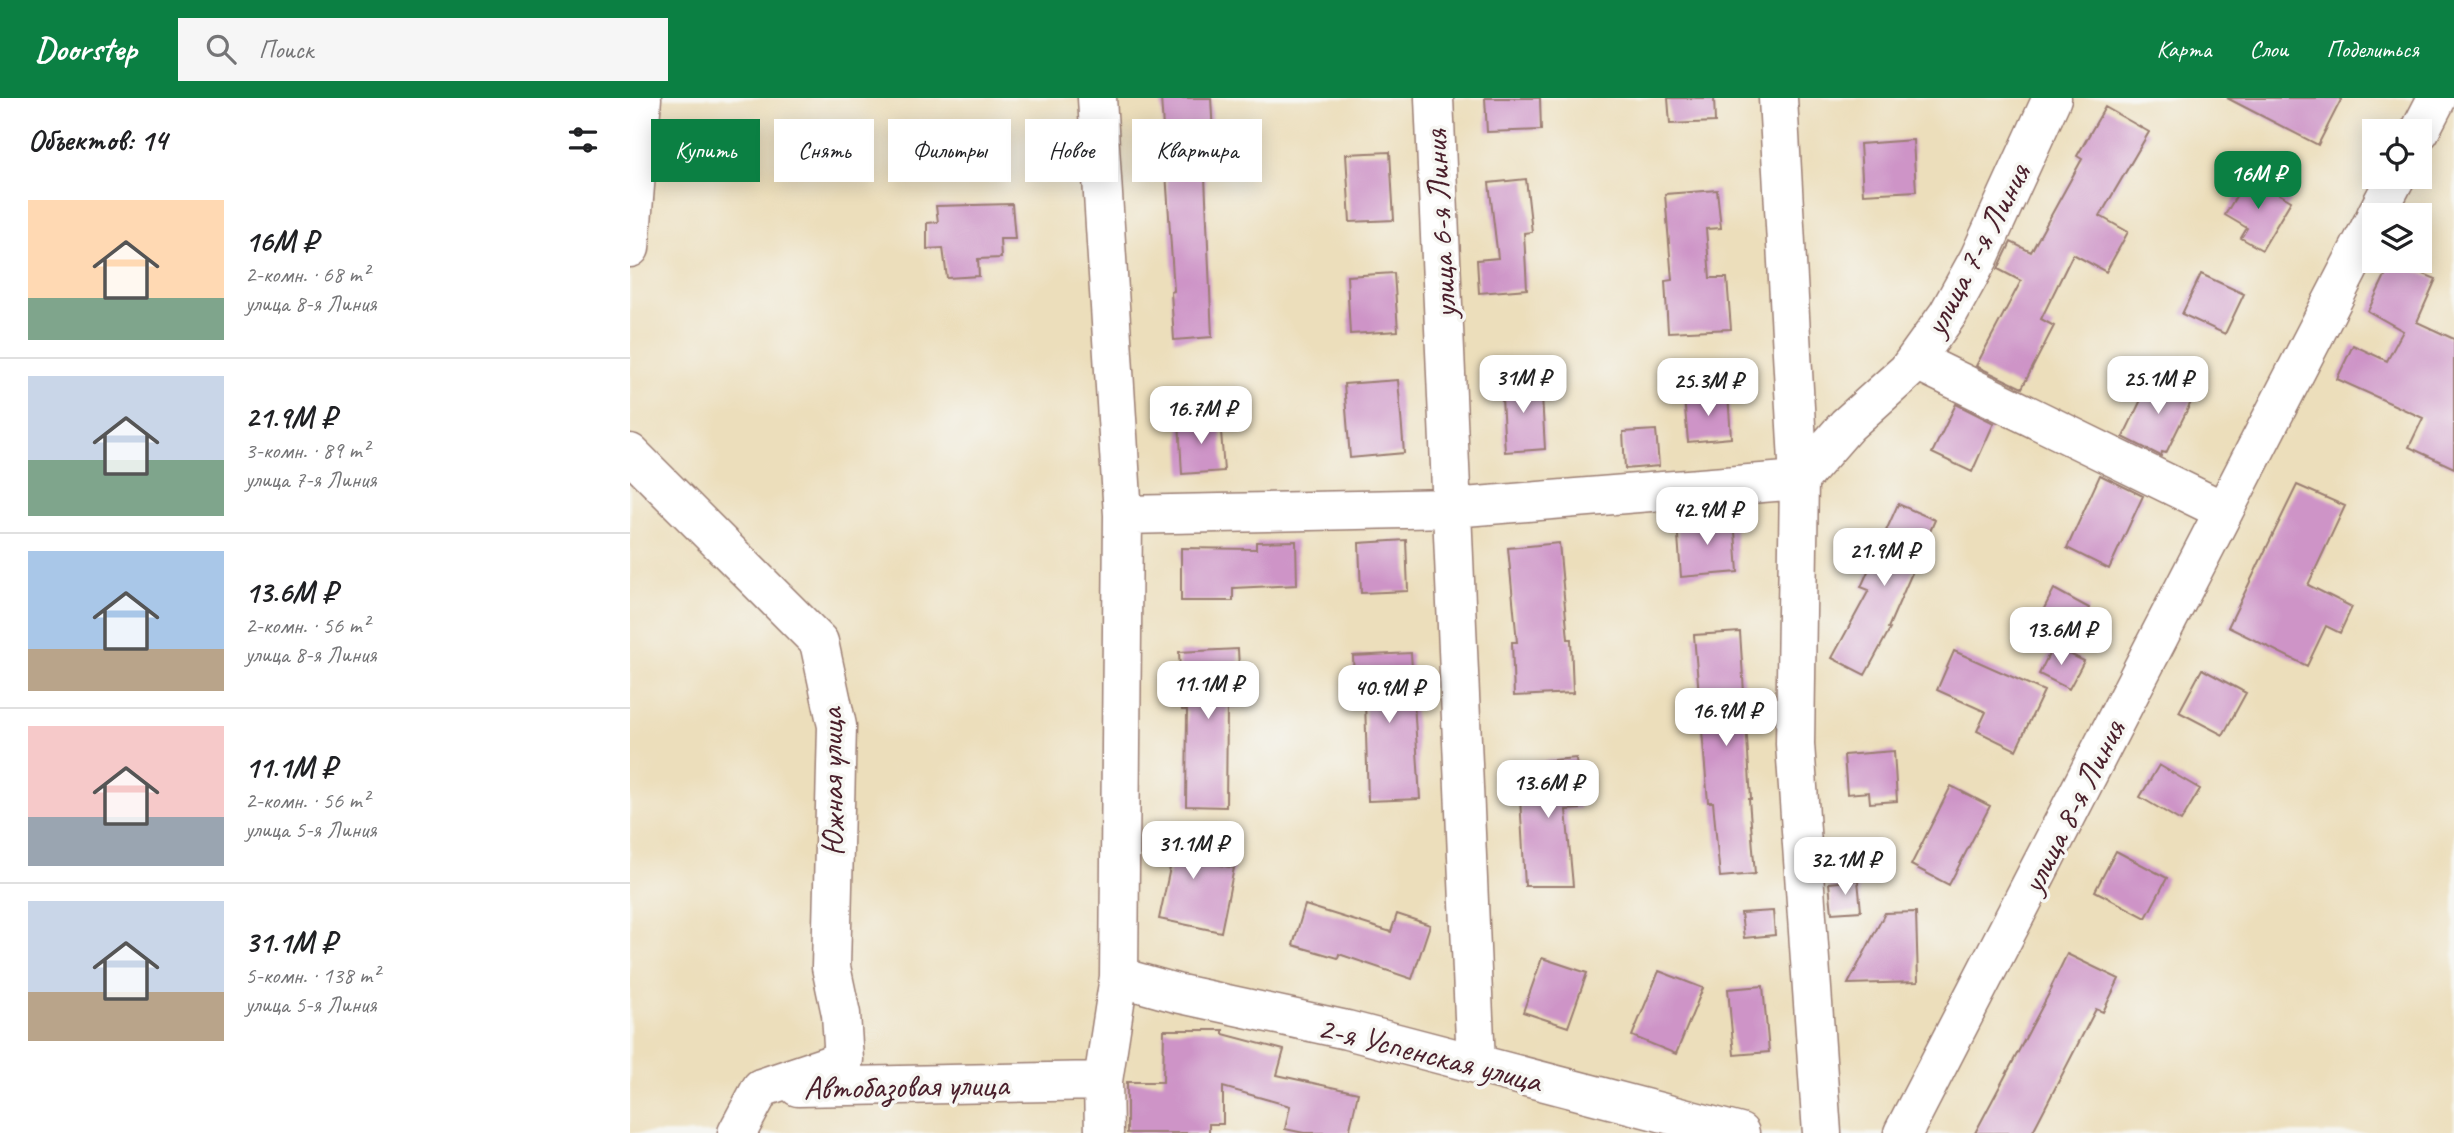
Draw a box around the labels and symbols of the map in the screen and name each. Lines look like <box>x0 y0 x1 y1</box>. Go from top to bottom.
street label: улица 6-я Линия <box>1414 128 1466 321</box>
pin: 16M ₽ <box>2209 152 2307 211</box>
street label: улица 7-я Линия <box>1913 155 2040 344</box>
pin: 31M ₽ <box>1474 356 1572 415</box>
pin: 25.1M ₽ <box>2093 356 2223 416</box>
pin: 25.3M ₽ <box>1643 358 1773 418</box>
pin: 16.7M ₽ <box>1136 386 1266 446</box>
pin: 42.9M ₽ <box>1642 488 1772 547</box>
pin: 21.9M ₽ <box>1819 528 1949 588</box>
pin: 13.6M ₽ <box>1996 608 2126 667</box>
pin: 11.1M ₽ <box>1143 662 1273 721</box>
pin: 40.9M ₽ <box>1324 666 1454 725</box>
pin: 16.9M ₽ <box>1661 688 1791 748</box>
street label: Южная улица <box>810 706 854 856</box>
street label: улица 8-я Линия <box>2010 712 2135 902</box>
pin: 13.6M ₽ <box>1483 760 1613 820</box>
pin: 31.1M ₽ <box>1128 822 1258 881</box>
pin: 32.1M ₽ <box>1780 838 1910 897</box>
street label: 2-я Успенская улица <box>1314 1006 1548 1103</box>
street label: Автобазовая улица <box>803 1063 1011 1109</box>

